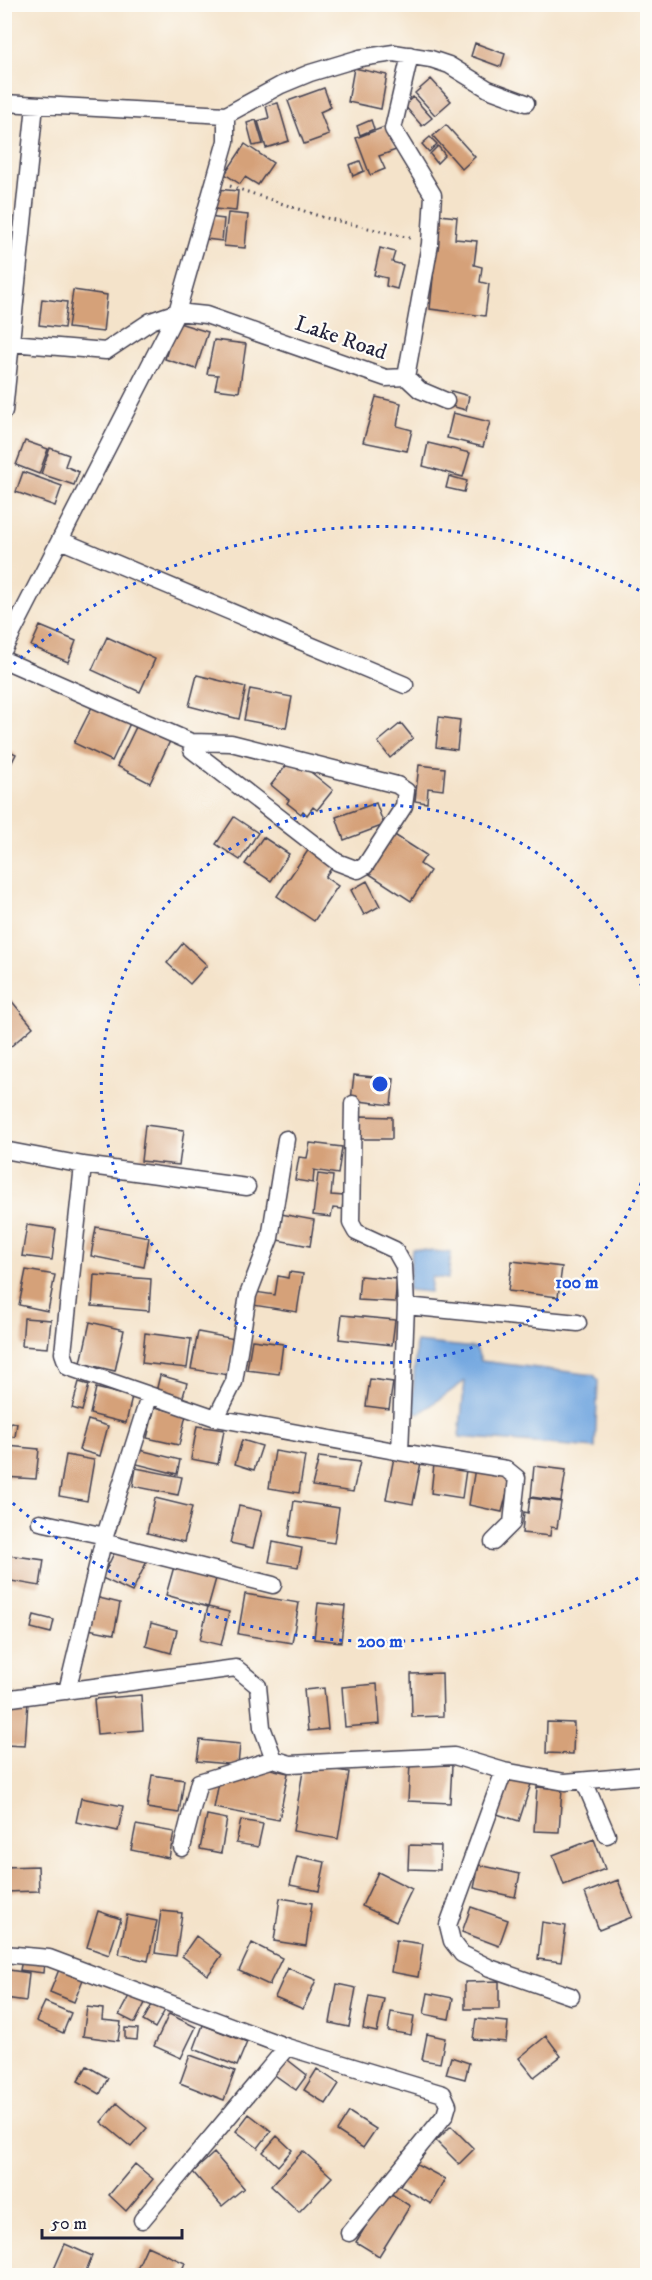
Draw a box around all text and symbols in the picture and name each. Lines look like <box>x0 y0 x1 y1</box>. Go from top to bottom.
street label: Lake Road <box>292 310 390 366</box>
centre of rings <box>370 1074 390 1094</box>
text: 100 m <box>555 1272 599 1294</box>
text: 200 m <box>357 1631 403 1653</box>
scale bar <box>42 2202 182 2240</box>
text: 50 m <box>51 2213 87 2235</box>

